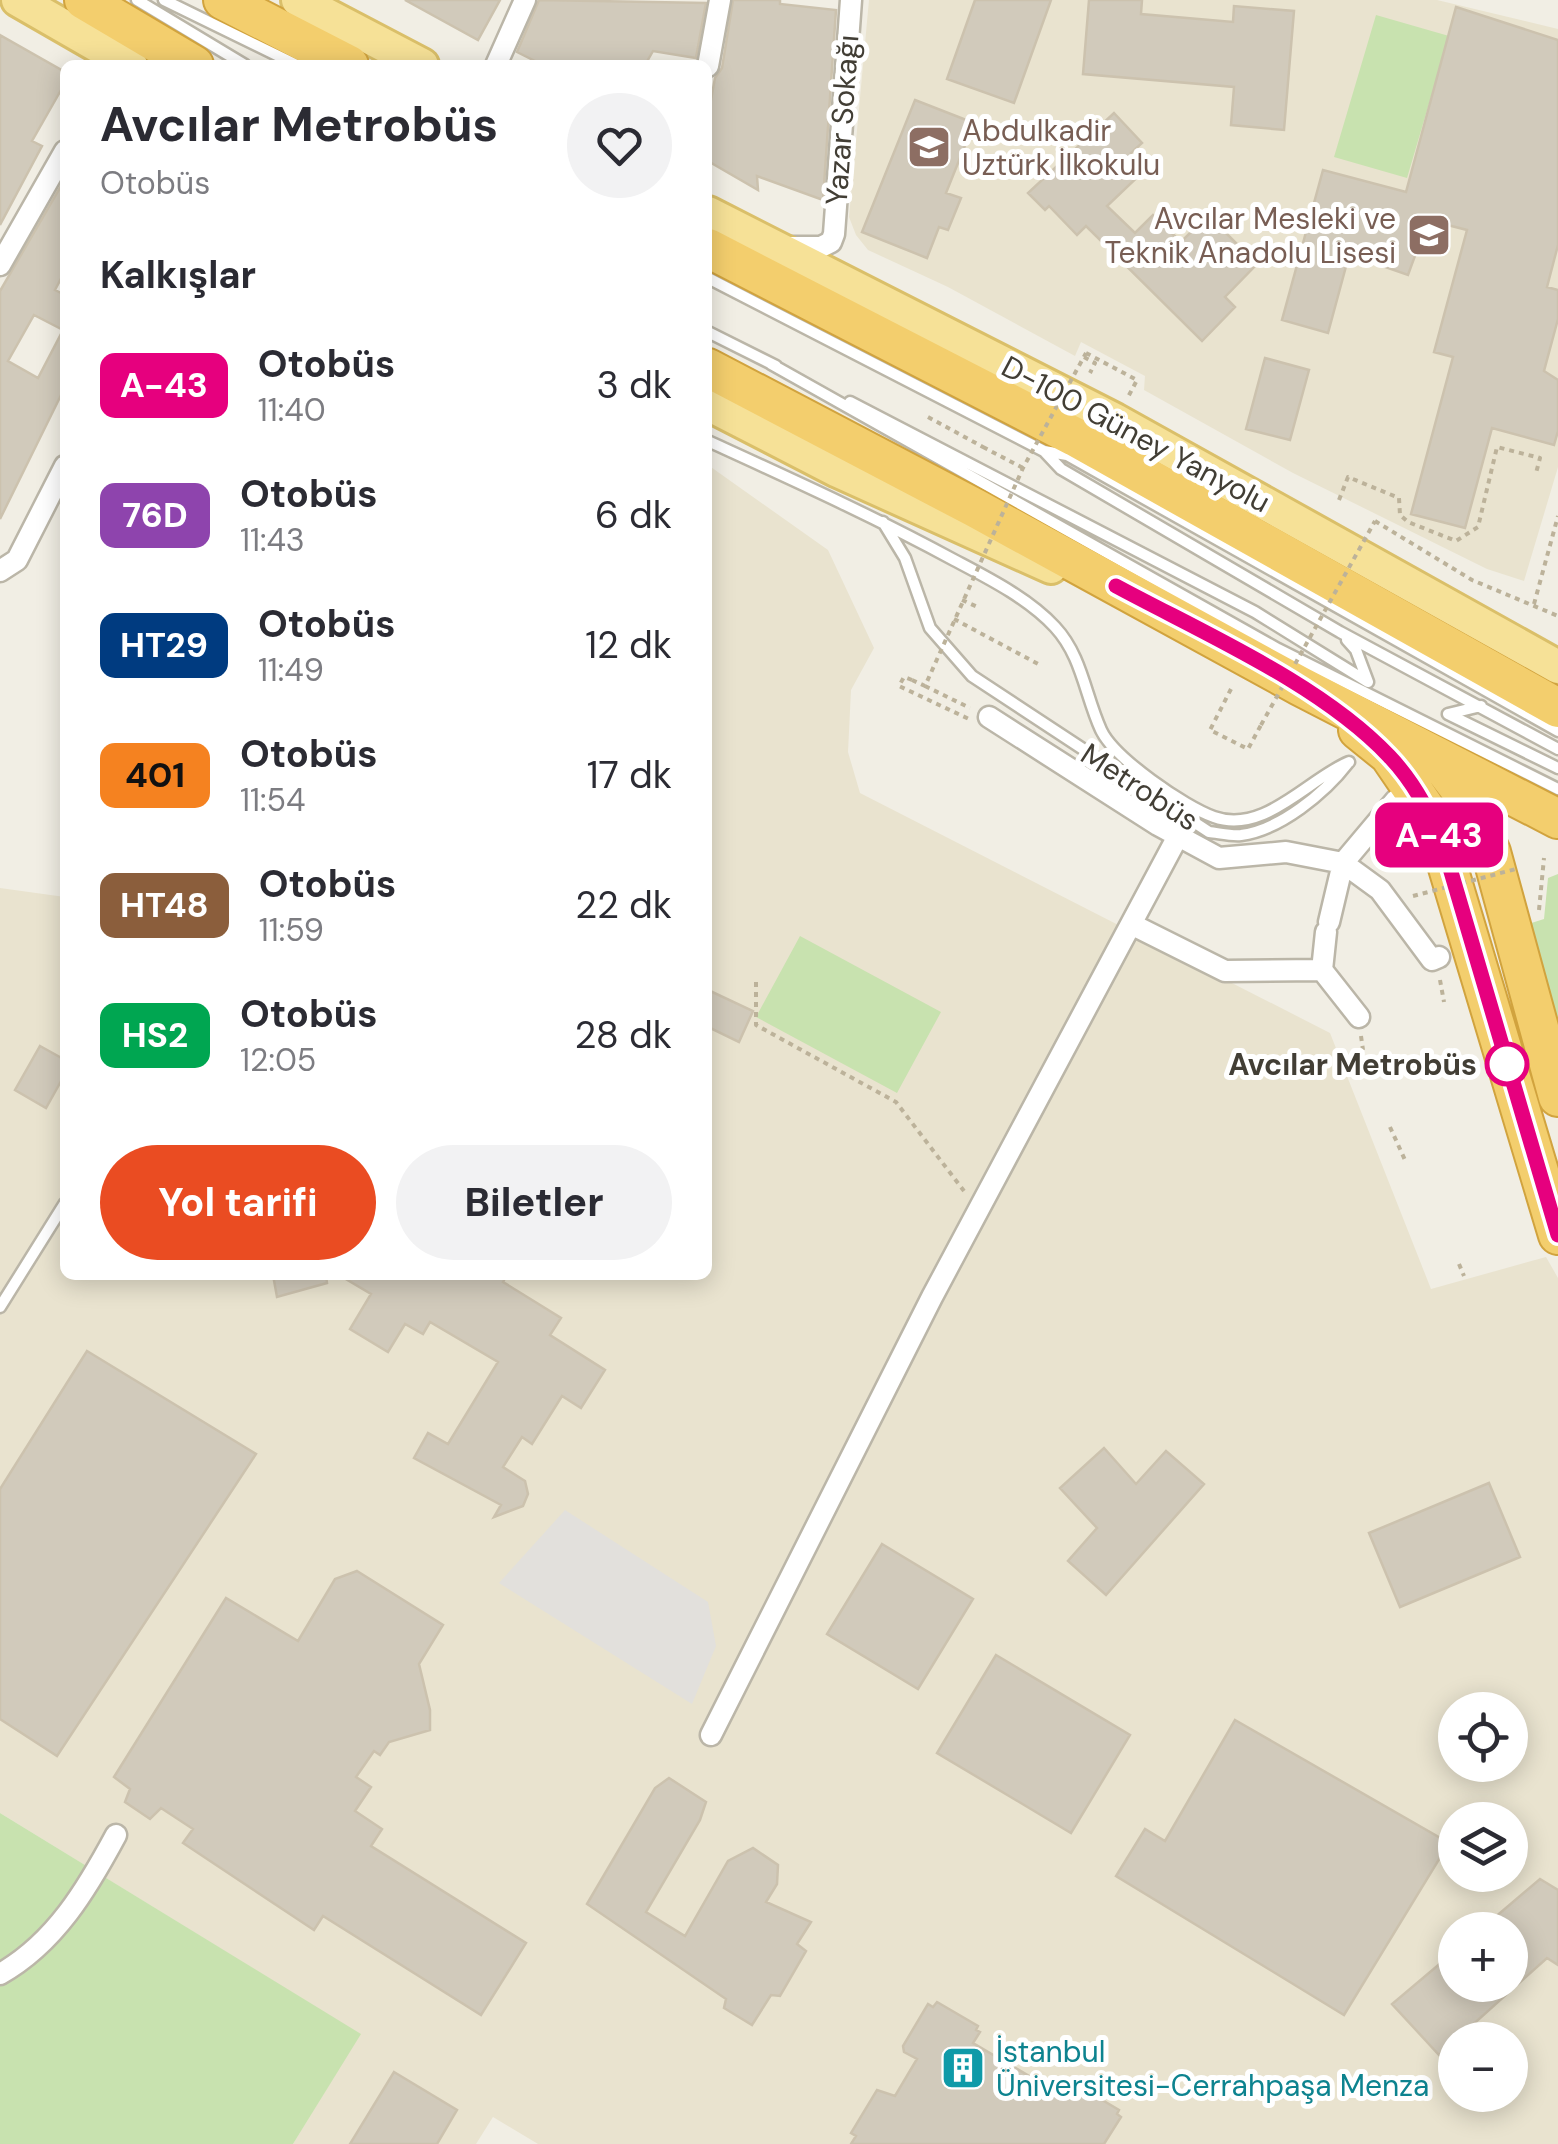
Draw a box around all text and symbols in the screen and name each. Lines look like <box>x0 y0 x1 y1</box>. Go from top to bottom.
street label: Yazar Sokağı <box>817 34 867 206</box>
text: Avcılar Metrobüs <box>100 93 498 156</box>
button: heart <box>567 93 672 198</box>
place label: Abdulkadir Uztürk İlkokulu <box>962 111 1160 184</box>
school or university icon: Abdulkadir Uztürk İlkokulu <box>906 124 952 170</box>
text: Otobüs <box>100 162 210 204</box>
place label: Avcılar Mesleki ve Teknik Anadolu Lisesi <box>1104 199 1396 272</box>
school or university icon: Avcılar Mesleki ve Teknik Anadolu Lisesi <box>1406 212 1452 258</box>
text: Kalkışlar <box>100 250 256 300</box>
text: Otobüs <box>258 339 395 389</box>
street label: D-100 Güney Yanyolu <box>995 347 1277 521</box>
text: 3 dk <box>596 360 672 410</box>
text: A-43 <box>120 362 208 408</box>
text: 11:40 <box>258 389 326 431</box>
text: Otobüs <box>240 469 377 519</box>
text: 6 dk <box>595 490 672 540</box>
text: 76D <box>122 492 188 538</box>
text: 11:43 <box>240 519 305 561</box>
text: Otobüs <box>258 599 395 649</box>
text: 12 dk <box>585 620 672 670</box>
text: HT29 <box>120 622 208 668</box>
text: 11:49 <box>258 649 324 691</box>
text: Otobüs <box>240 729 377 779</box>
street label: Metrobüs <box>1074 734 1206 840</box>
text: 17 dk <box>587 750 672 800</box>
text: 401 <box>125 752 185 798</box>
text: 11:54 <box>240 779 305 821</box>
line badge: A-43 <box>1369 802 1509 868</box>
text: A-43 <box>1395 812 1483 858</box>
text: Otobüs <box>259 859 396 909</box>
text: 22 dk <box>575 880 672 930</box>
text: HT48 <box>120 882 209 928</box>
text: 11:59 <box>259 909 324 951</box>
text: Otobüs <box>240 989 377 1039</box>
text: 28 dk <box>575 1010 672 1060</box>
text: HS2 <box>122 1012 188 1058</box>
text: 12:05 <box>240 1039 316 1081</box>
marker: Avcılar Metrobüs <box>1486 1043 1528 1085</box>
place label: Avcılar Metrobüs <box>1228 1045 1477 1084</box>
button: Yol tarifi <box>100 1145 376 1260</box>
button: Biletler <box>396 1145 672 1260</box>
map controls <box>1438 1692 1528 2112</box>
button: locate <box>1438 1692 1528 1782</box>
button: layers <box>1438 1802 1528 1892</box>
button: + <box>1438 1912 1528 2002</box>
button: − <box>1438 2022 1528 2112</box>
place label: İstanbul Üniversitesi-Cerrahpaşa Menza <box>996 2032 1429 2105</box>
building icon: İstanbul Üniversitesi-Cerrahpaşa Menza <box>940 2045 986 2091</box>

